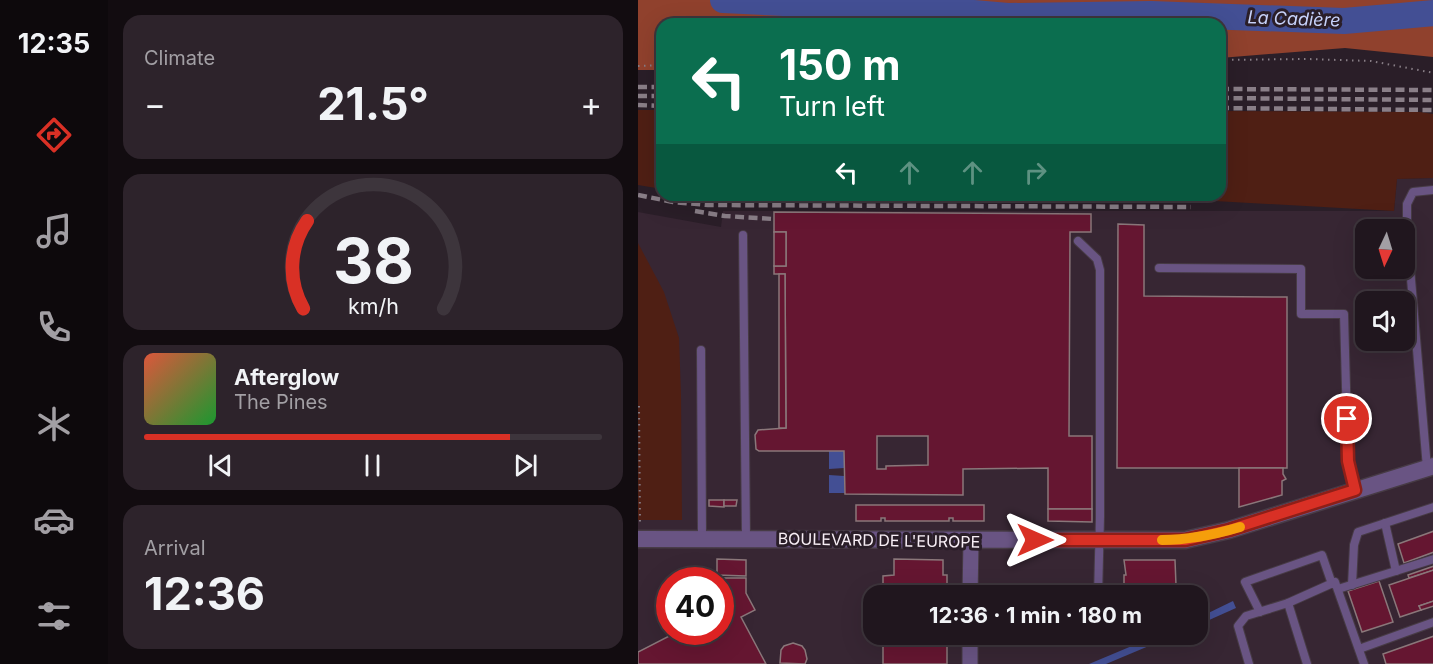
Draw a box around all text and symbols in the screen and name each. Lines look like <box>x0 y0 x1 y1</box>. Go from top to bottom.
water label: La Cadière <box>1247 6 1341 31</box>
text: 12:35 <box>18 27 90 60</box>
text: 150 m <box>779 39 901 90</box>
icon: left <box>680 42 758 120</box>
text: Climate <box>144 46 215 70</box>
text: 21.5° <box>317 76 429 131</box>
text: − <box>144 84 166 124</box>
text: + <box>580 84 602 124</box>
text: Turn left <box>779 90 885 123</box>
icon: directions <box>33 114 75 156</box>
icon: left <box>830 156 863 189</box>
icon: ahead <box>893 156 926 189</box>
icon: ahead <box>956 156 989 189</box>
icon: right <box>1019 156 1052 189</box>
icon: music <box>33 210 75 252</box>
north arrow <box>1355 219 1415 279</box>
map controls <box>1355 219 1415 351</box>
text: 38 <box>333 224 413 299</box>
button: sound <box>1355 291 1415 351</box>
text: km/h <box>348 294 398 320</box>
icon: phone <box>33 306 75 348</box>
text: Afterglow <box>234 364 339 390</box>
text: The Pines <box>234 390 328 414</box>
pin <box>1321 393 1372 444</box>
icon: arrive <box>1330 402 1363 435</box>
icon: climate <box>33 403 75 445</box>
icon: previous <box>204 449 237 482</box>
icon: pause <box>356 449 389 482</box>
icon: next <box>509 449 542 482</box>
icon: car <box>33 499 75 541</box>
position arrow <box>1003 508 1067 572</box>
street label: BOULEVARD DE L'EUROPE <box>778 528 980 552</box>
text: Arrival <box>144 536 206 560</box>
text: 12:36 <box>144 566 265 621</box>
speed limit sign: 40 <box>656 567 734 645</box>
icon: filters <box>33 595 75 637</box>
text: 12:36 · 1 min · 180 m <box>929 602 1142 628</box>

